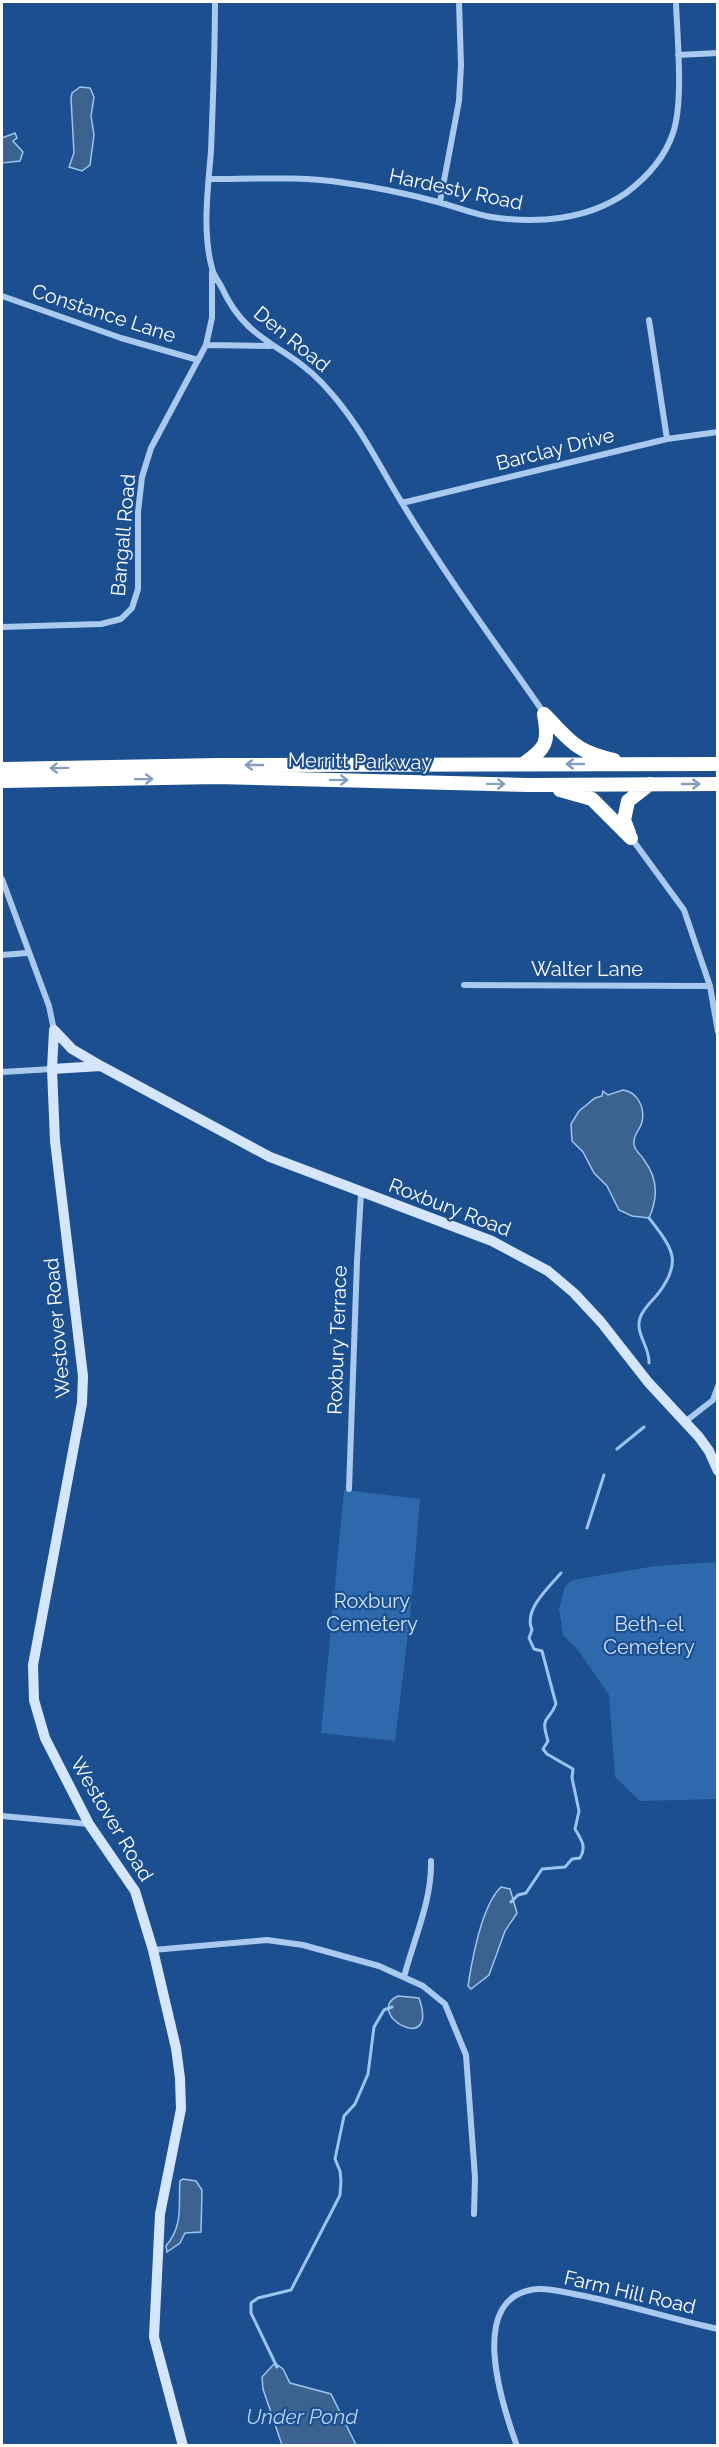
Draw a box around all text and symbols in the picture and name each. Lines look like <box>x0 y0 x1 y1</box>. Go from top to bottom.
street label: Hardesty Road <box>387 163 525 215</box>
street label: Constance Lane <box>29 278 179 348</box>
street label: Den Road <box>249 301 335 377</box>
street label: Barclay Drive <box>493 423 617 475</box>
street label: Bangall Road <box>106 473 140 597</box>
street label: Merritt Parkway <box>288 748 432 774</box>
one-way arrow <box>565 758 585 770</box>
one-way arrow <box>244 759 264 771</box>
one-way arrow <box>49 762 69 774</box>
one-way arrow <box>133 773 153 784</box>
one-way arrow <box>328 774 348 786</box>
one-way arrow <box>485 778 505 790</box>
one-way arrow <box>681 778 701 790</box>
street label: Walter Lane <box>531 957 643 981</box>
street label: Roxbury Road <box>386 1173 514 1241</box>
street label: Westover Road <box>39 1257 75 1399</box>
street label: Roxbury Terrace <box>322 1265 352 1415</box>
park label: Roxbury Cemetery <box>326 1589 418 1636</box>
park label: Beth-el Cemetery <box>603 1612 695 1659</box>
street label: Westover Road <box>65 1753 159 1885</box>
street label: Farm Hill Road <box>562 2265 698 2319</box>
water label: Under Pond <box>246 2404 358 2429</box>

